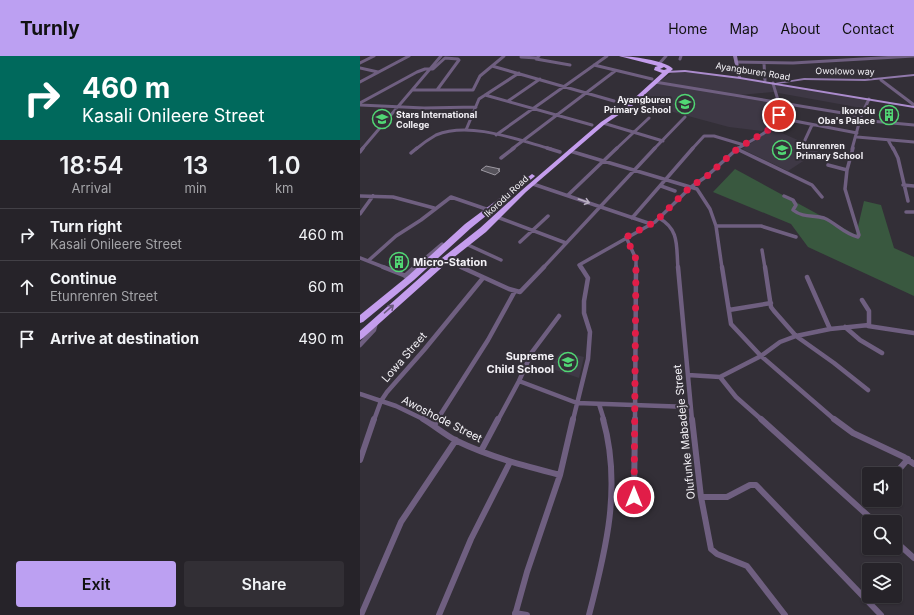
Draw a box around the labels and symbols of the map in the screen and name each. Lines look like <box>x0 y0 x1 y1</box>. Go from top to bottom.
street label: Ayangburen Road <box>715 60 791 82</box>
street label: Owolowo way <box>815 65 875 77</box>
school or university icon: Ayangburen Primary School <box>674 93 696 115</box>
place label: Ayangburen Primary School <box>604 94 671 115</box>
pin <box>762 98 796 132</box>
building icon: Ikorodu Oba's Palace <box>878 104 900 126</box>
place label: Ikorodu Oba's Palace <box>818 105 876 126</box>
school or university icon: Stars International College <box>371 108 393 130</box>
place label: Stars International College <box>396 109 477 130</box>
school or university icon: Etunrenren Primary School <box>771 139 793 161</box>
place label: Etunrenren Primary School <box>796 140 863 161</box>
street label: Ikorodu Road <box>482 173 530 219</box>
one-way arrow <box>577 197 589 205</box>
building icon: Micro-Station <box>388 251 410 273</box>
place label: Micro-Station <box>413 255 487 269</box>
one-way arrow <box>383 305 393 314</box>
street label: Lowa Street <box>378 329 430 385</box>
place label: Supreme Child School <box>487 349 554 376</box>
school or university icon: Supreme Child School <box>557 351 579 373</box>
street label: Olufunke Mabadeje Street <box>670 364 698 500</box>
street label: Awoshode Street <box>399 393 485 445</box>
position arrow <box>613 476 655 518</box>

